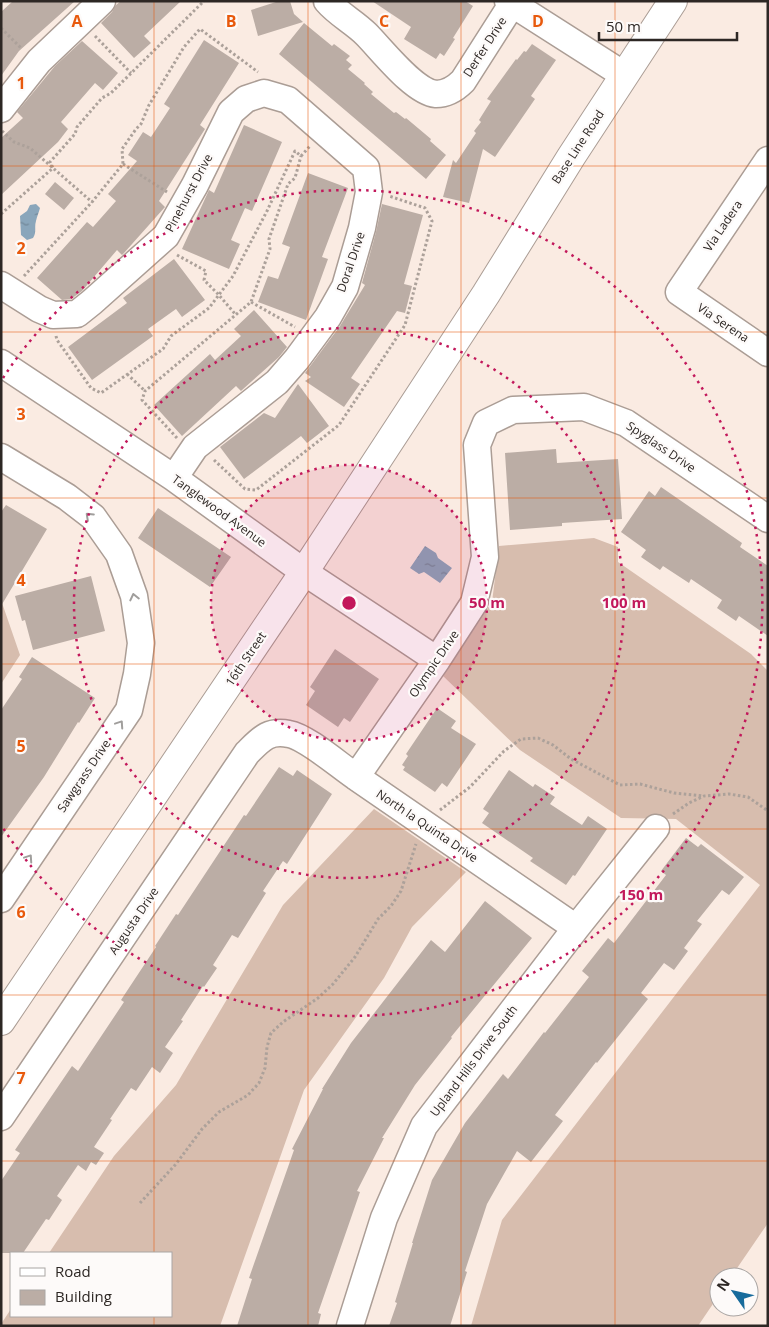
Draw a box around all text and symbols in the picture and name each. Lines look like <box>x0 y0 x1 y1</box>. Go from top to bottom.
text: A <box>71 10 83 32</box>
text: B <box>226 10 236 32</box>
text: C <box>379 10 389 32</box>
text: D <box>532 10 544 32</box>
scale bar <box>599 10 736 42</box>
street label: Derfer Drive <box>459 13 511 80</box>
text: 50 m <box>606 16 641 36</box>
text: 1 <box>16 72 26 94</box>
street label: Base Line Road <box>547 106 608 187</box>
street label: Pinehurst Drive <box>161 150 216 235</box>
street label: Via Ladera <box>699 197 746 255</box>
street label: Doral Drive <box>332 229 369 294</box>
text: 2 <box>16 237 26 259</box>
street label: Via Serena <box>694 299 752 346</box>
text: 3 <box>16 403 26 425</box>
street label: Spyglass Drive <box>623 417 699 476</box>
street label: Tanglewood Avenue <box>169 471 270 551</box>
one-way arrow <box>86 513 95 522</box>
text: 4 <box>16 569 26 591</box>
text: 50 m <box>469 592 505 612</box>
text: 100 m <box>602 592 646 612</box>
one-way arrow <box>129 593 139 602</box>
centre of rings <box>340 594 358 612</box>
street label: Olympic Drive <box>405 626 463 701</box>
street label: 16th Street <box>221 628 270 689</box>
one-way arrow <box>114 720 123 730</box>
text: 5 <box>16 735 26 757</box>
street label: Sawgrass Drive <box>53 736 114 816</box>
street label: North la Quinta Drive <box>373 785 482 866</box>
one-way arrow <box>23 855 32 864</box>
street label: Augusta Drive <box>105 883 163 958</box>
text: 150 m <box>619 884 663 904</box>
text: 6 <box>16 901 26 923</box>
street label: Upland Hills Drive South <box>426 1001 521 1120</box>
text: 7 <box>16 1067 26 1089</box>
legend <box>10 1252 172 1317</box>
text: Road <box>55 1261 91 1281</box>
north arrow <box>709 1267 759 1317</box>
text: N <box>712 1274 734 1294</box>
text: Building <box>55 1286 112 1306</box>

